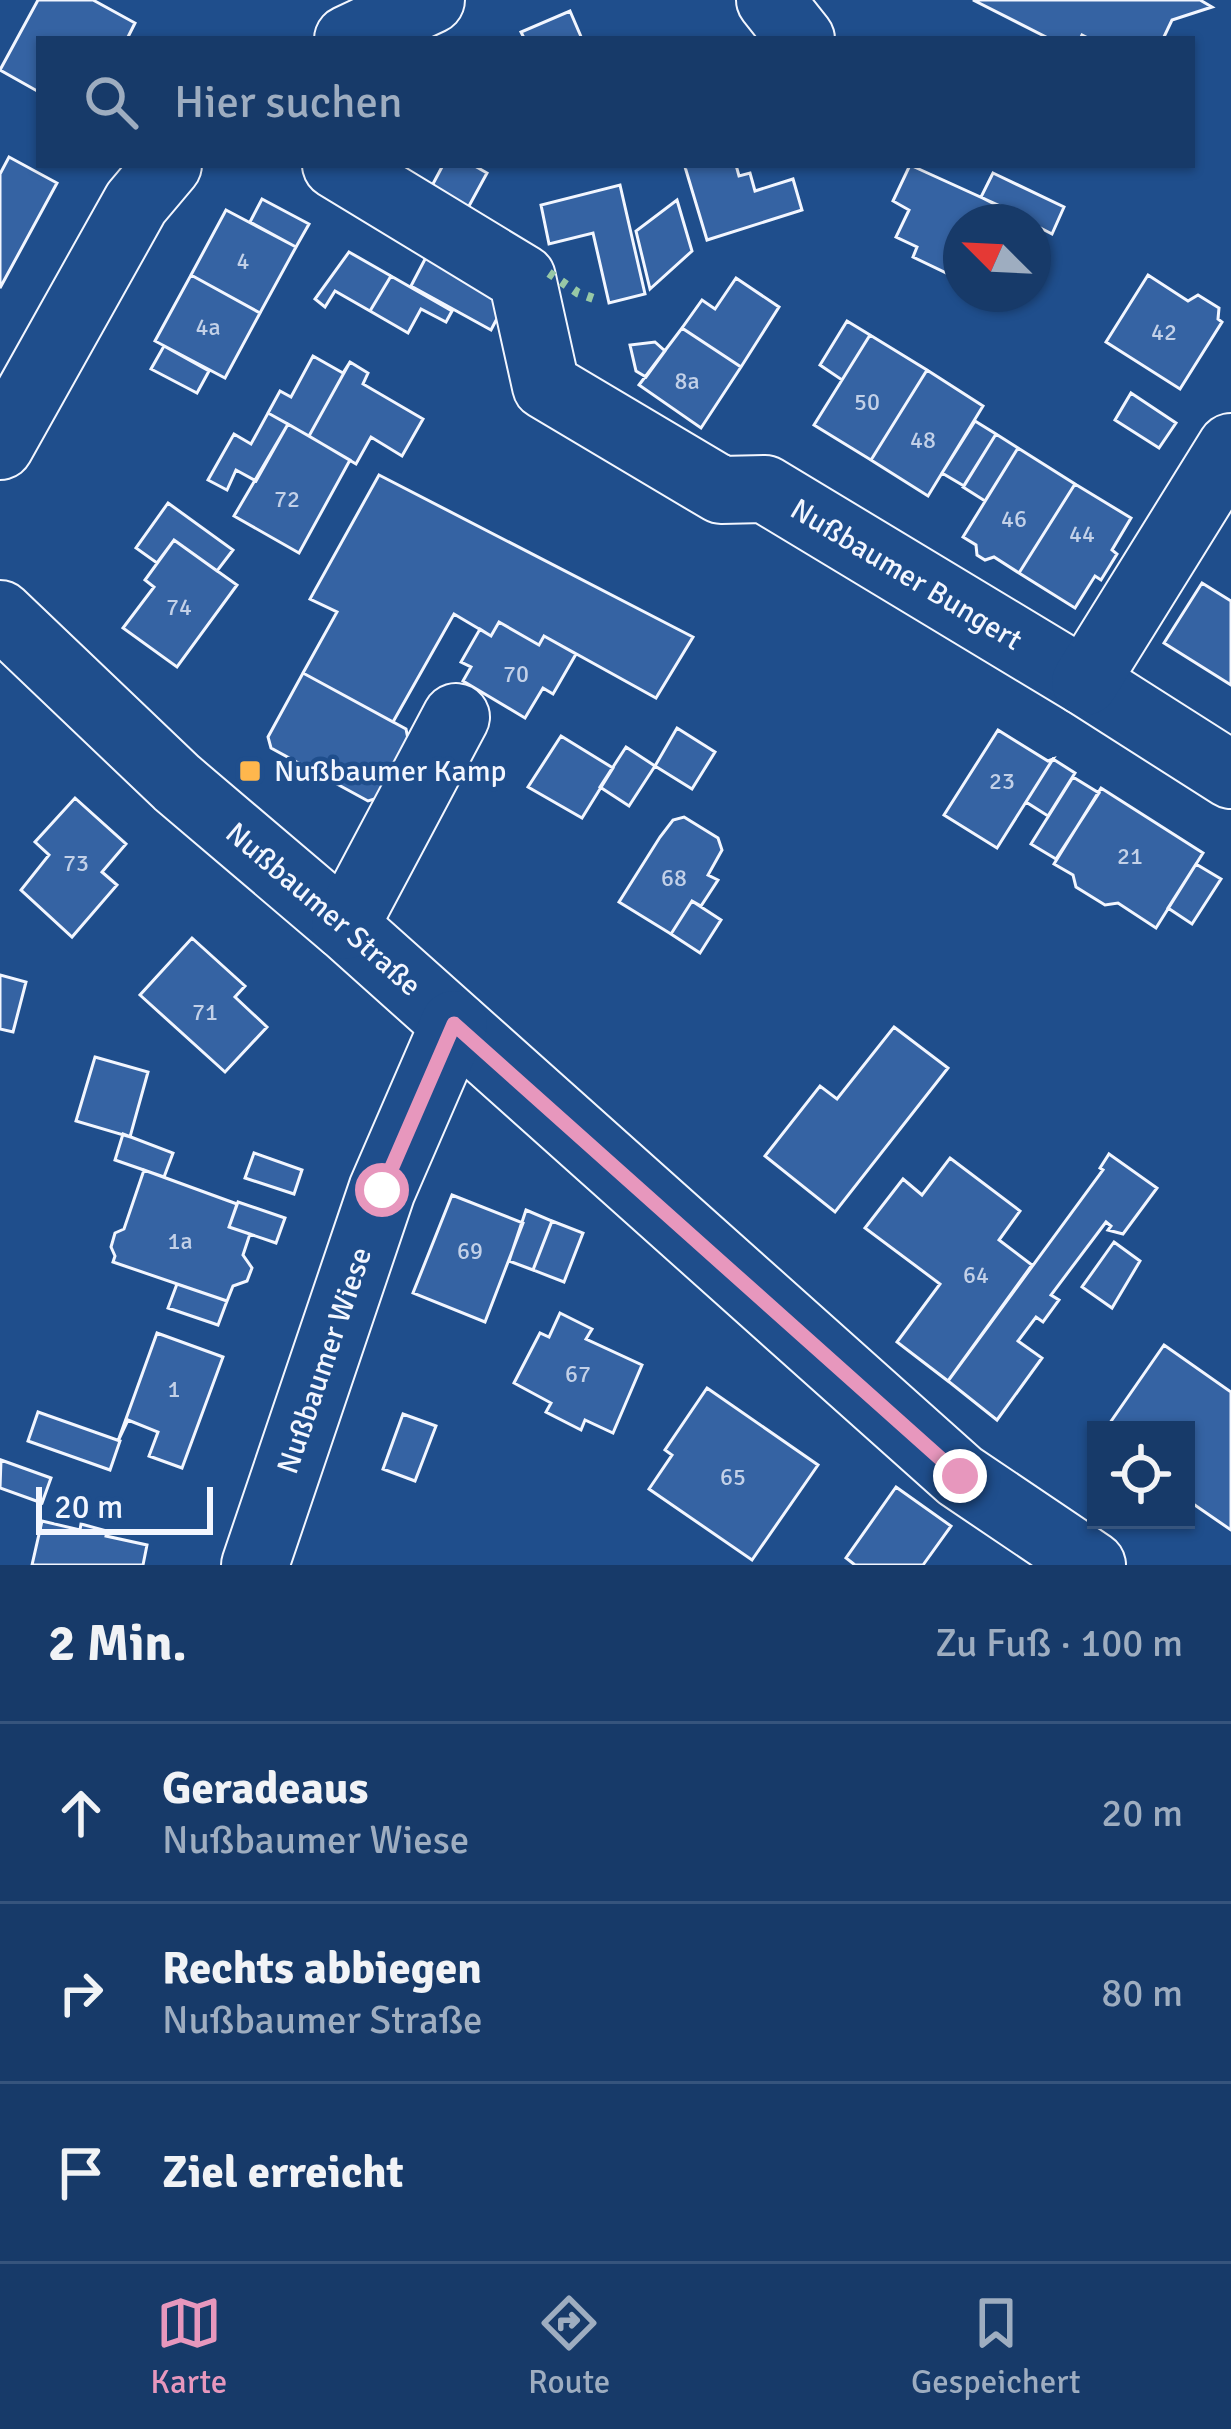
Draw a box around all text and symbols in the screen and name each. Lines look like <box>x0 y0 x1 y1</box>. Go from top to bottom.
search box <box>36 36 1195 168</box>
icon: search <box>78 69 144 135</box>
text: Hier suchen <box>174 75 403 130</box>
north arrow <box>943 204 1051 312</box>
house number: 4 <box>237 246 250 276</box>
house number: 4a <box>195 312 221 342</box>
house number: 42 <box>1151 317 1177 347</box>
house number: 8a <box>674 366 700 396</box>
house number: 50 <box>854 387 880 417</box>
house number: 48 <box>910 425 936 455</box>
house number: 72 <box>274 484 300 514</box>
street label: Nußbaumer Bungert <box>784 491 1029 659</box>
house number: 46 <box>1001 504 1027 534</box>
house number: 44 <box>1069 519 1095 549</box>
house number: 74 <box>166 592 192 622</box>
house number: 70 <box>503 659 529 689</box>
place label: Nußbaumer Kamp <box>274 753 507 790</box>
marker: Nußbaumer Kamp <box>237 758 263 784</box>
house number: 23 <box>989 766 1015 796</box>
street label: Nußbaumer Straße <box>218 815 429 1004</box>
house number: 21 <box>1117 841 1143 871</box>
house number: 73 <box>63 848 89 878</box>
house number: 68 <box>661 863 687 893</box>
house number: 71 <box>192 997 218 1027</box>
route start <box>355 1163 409 1217</box>
house number: 1a <box>167 1226 193 1256</box>
house number: 69 <box>457 1236 483 1266</box>
street label: Nußbaumer Wiese <box>269 1243 380 1479</box>
house number: 64 <box>963 1260 989 1290</box>
house number: 67 <box>565 1359 591 1389</box>
house number: 1 <box>168 1374 180 1404</box>
map controls <box>1087 1421 1195 1529</box>
button: locate <box>1087 1421 1195 1529</box>
route end <box>933 1449 987 1503</box>
house number: 65 <box>720 1462 746 1492</box>
scale bar <box>36 1481 213 1534</box>
text: 20 m <box>54 1487 123 1528</box>
text: 2 Min. <box>48 1612 187 1675</box>
text: Zu Fuß · 100 m <box>935 1619 1183 1667</box>
text: Geradeaus <box>162 1761 368 1816</box>
icon: ahead <box>48 1780 114 1846</box>
text: 20 m <box>1101 1789 1183 1837</box>
text: Nußbaumer Wiese <box>162 1816 469 1864</box>
text: Rechts abbiegen <box>162 1941 482 1996</box>
icon: right <box>48 1960 114 2026</box>
text: 80 m <box>1101 1969 1183 2017</box>
text: Nußbaumer Straße <box>162 1996 483 2044</box>
icon: arrive <box>48 2140 114 2206</box>
text: Ziel erreicht <box>162 2145 404 2200</box>
tab: Karte <box>150 2290 227 2403</box>
tab: Route <box>528 2290 610 2403</box>
tab: Gespeichert <box>911 2290 1081 2403</box>

